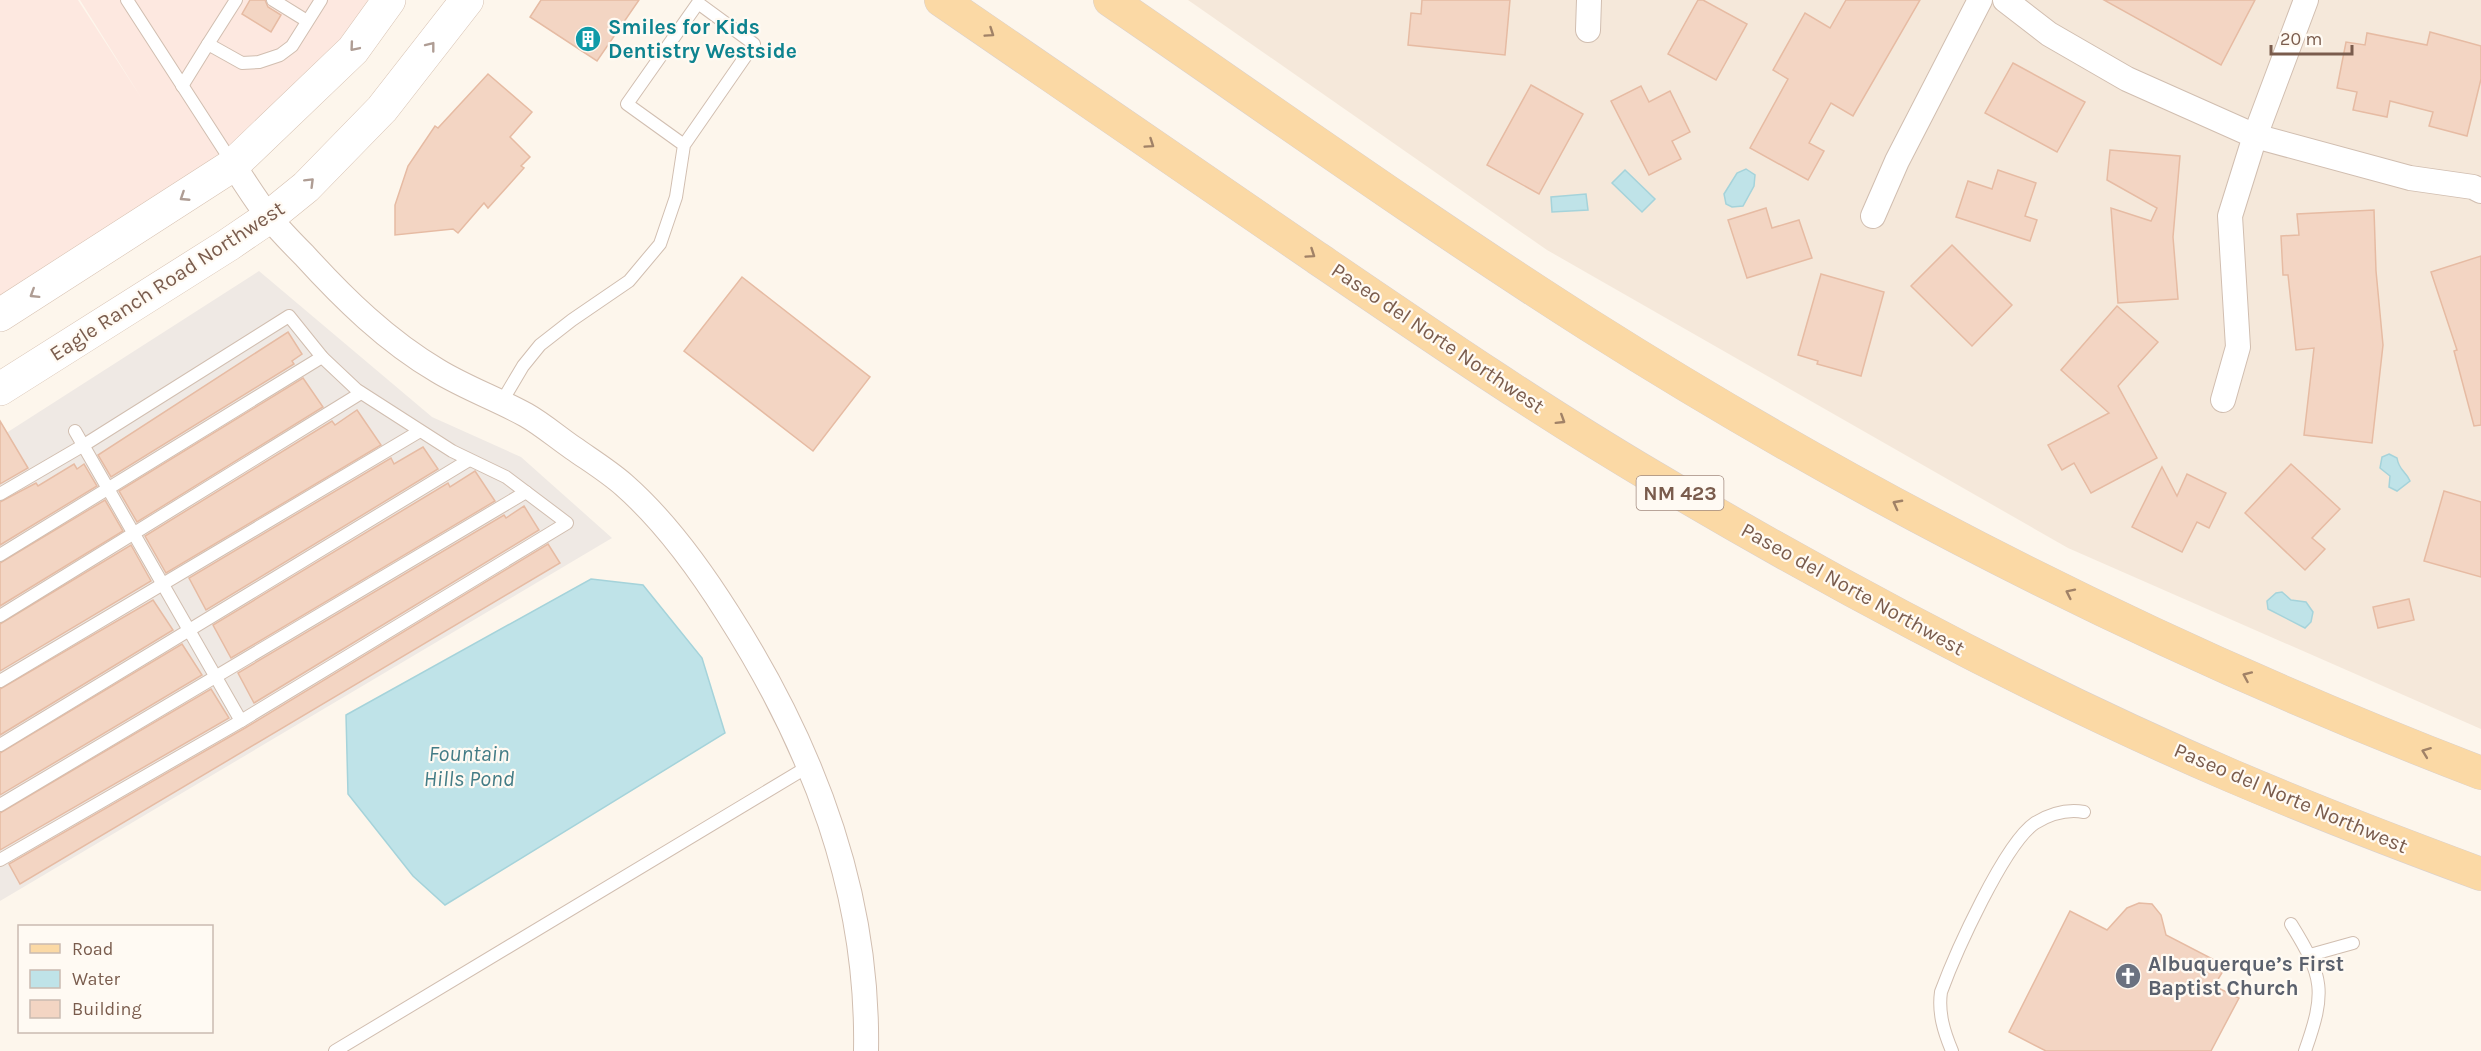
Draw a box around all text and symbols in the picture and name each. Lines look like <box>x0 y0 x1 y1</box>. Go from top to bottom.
place label: Smiles for Kids Dentistry Westside <box>608 15 797 63</box>
scale bar <box>2271 18 2352 56</box>
building icon: Smiles for Kids Dentistry Westside <box>573 24 603 54</box>
one-way arrow <box>983 26 994 37</box>
text: 20 m <box>2280 28 2322 50</box>
one-way arrow <box>350 40 361 51</box>
one-way arrow <box>423 42 434 53</box>
one-way arrow <box>1144 136 1155 147</box>
one-way arrow <box>303 179 314 190</box>
one-way arrow <box>180 190 191 201</box>
street label: Eagle Ranch Road Northwest <box>45 196 289 366</box>
one-way arrow <box>1305 247 1316 258</box>
street label: Paseo del Norte Northwest <box>1327 258 1549 418</box>
one-way arrow <box>30 286 40 298</box>
one-way arrow <box>1555 412 1565 424</box>
road number: NM 423 <box>1636 476 1724 510</box>
one-way arrow <box>1893 500 1903 511</box>
street label: Paseo del Norte Northwest <box>1737 518 1969 661</box>
one-way arrow <box>2066 589 2077 601</box>
one-way arrow <box>2242 671 2253 683</box>
street label: Paseo del Norte Northwest <box>2171 738 2412 858</box>
water label: Fountain Hills Pond <box>424 741 515 792</box>
one-way arrow <box>2422 746 2432 759</box>
legend <box>18 925 213 1033</box>
text: Road <box>72 938 113 960</box>
place label: Albuquerque’s First Baptist Church <box>2148 952 2344 1000</box>
church icon: Albuquerque’s First Baptist Church <box>2113 961 2143 991</box>
text: Water <box>72 968 120 990</box>
text: Building <box>72 998 142 1020</box>

